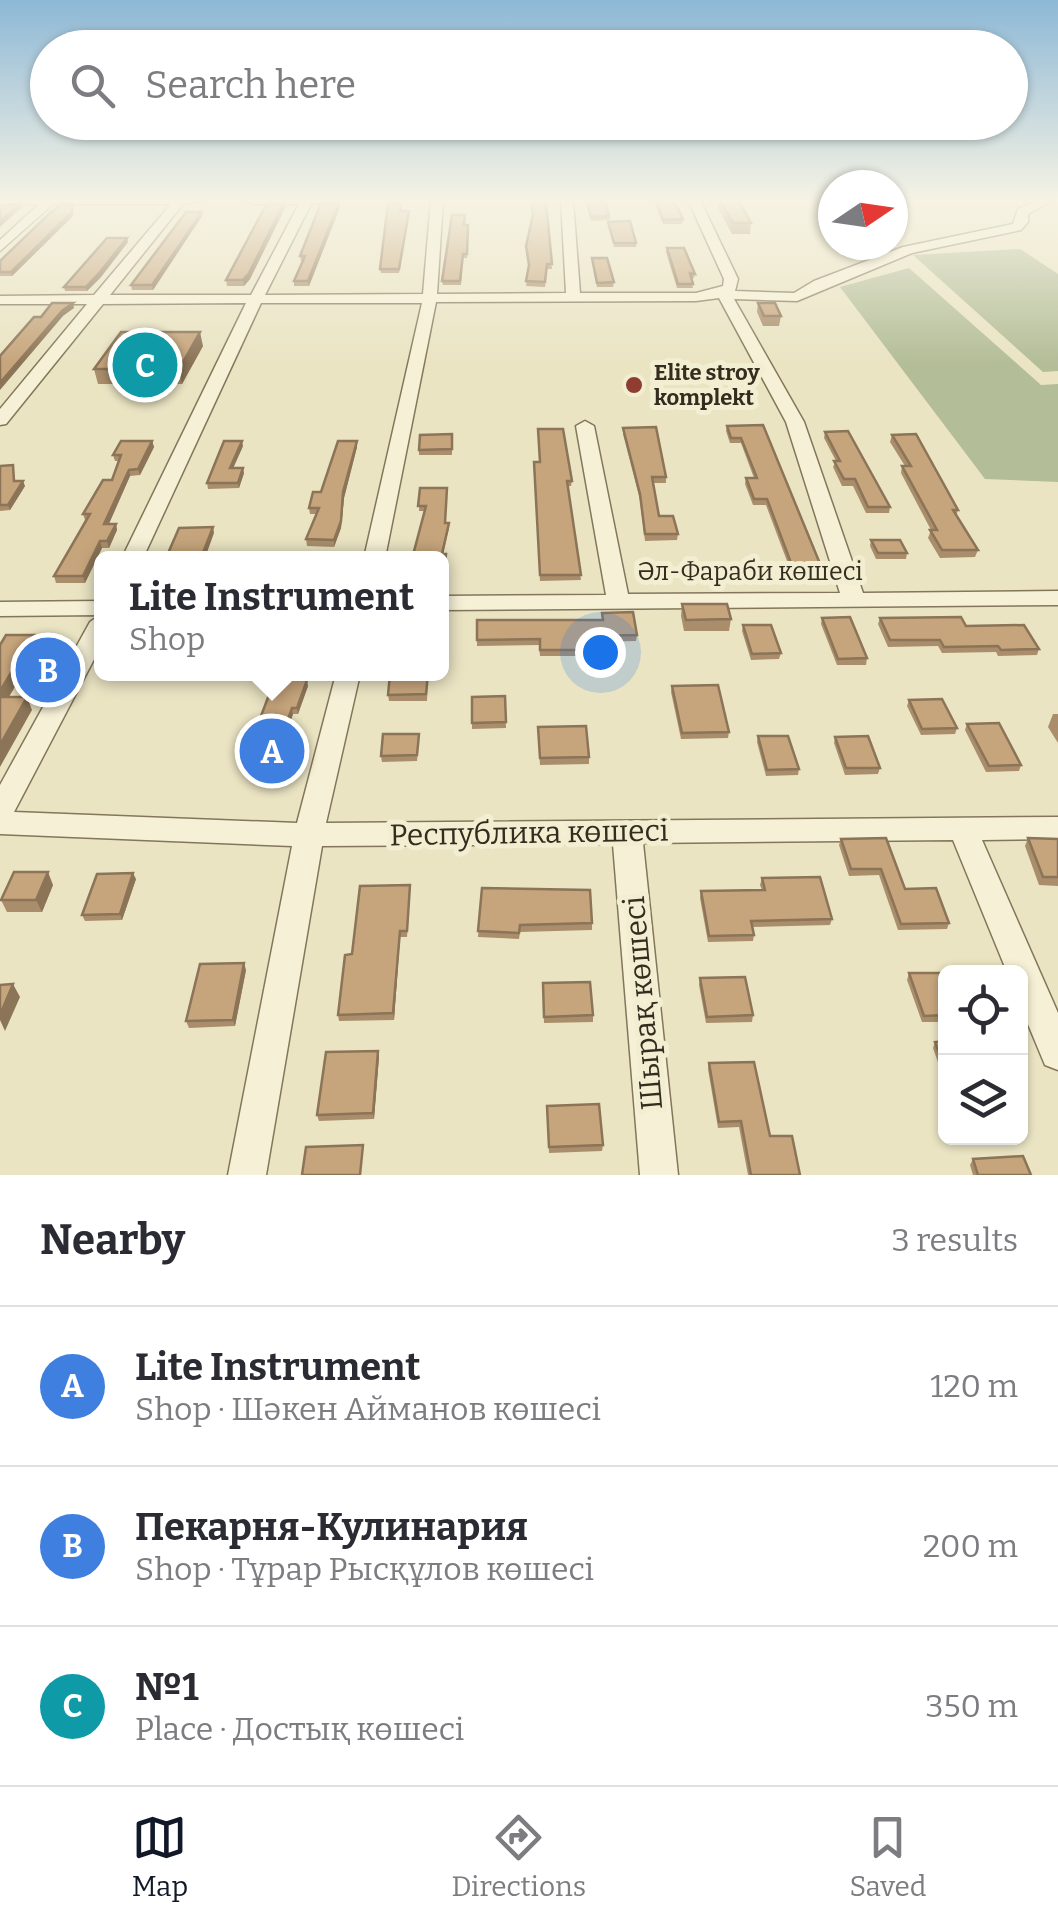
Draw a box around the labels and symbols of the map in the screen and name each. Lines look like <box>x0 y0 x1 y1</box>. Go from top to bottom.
north arrow <box>818 170 908 260</box>
pin: C <box>112 328 178 402</box>
place label: Elite stroy komplekt <box>654 359 760 411</box>
marker: Elite stroy komplekt <box>623 374 645 396</box>
street label: Әл-Фараби көшесі <box>637 557 863 587</box>
your location <box>575 627 626 678</box>
pin: B <box>15 632 80 708</box>
pin: A <box>240 714 304 788</box>
street label: Республика көшесі <box>389 813 669 853</box>
street label: Шырақ көшесі <box>616 895 670 1111</box>

